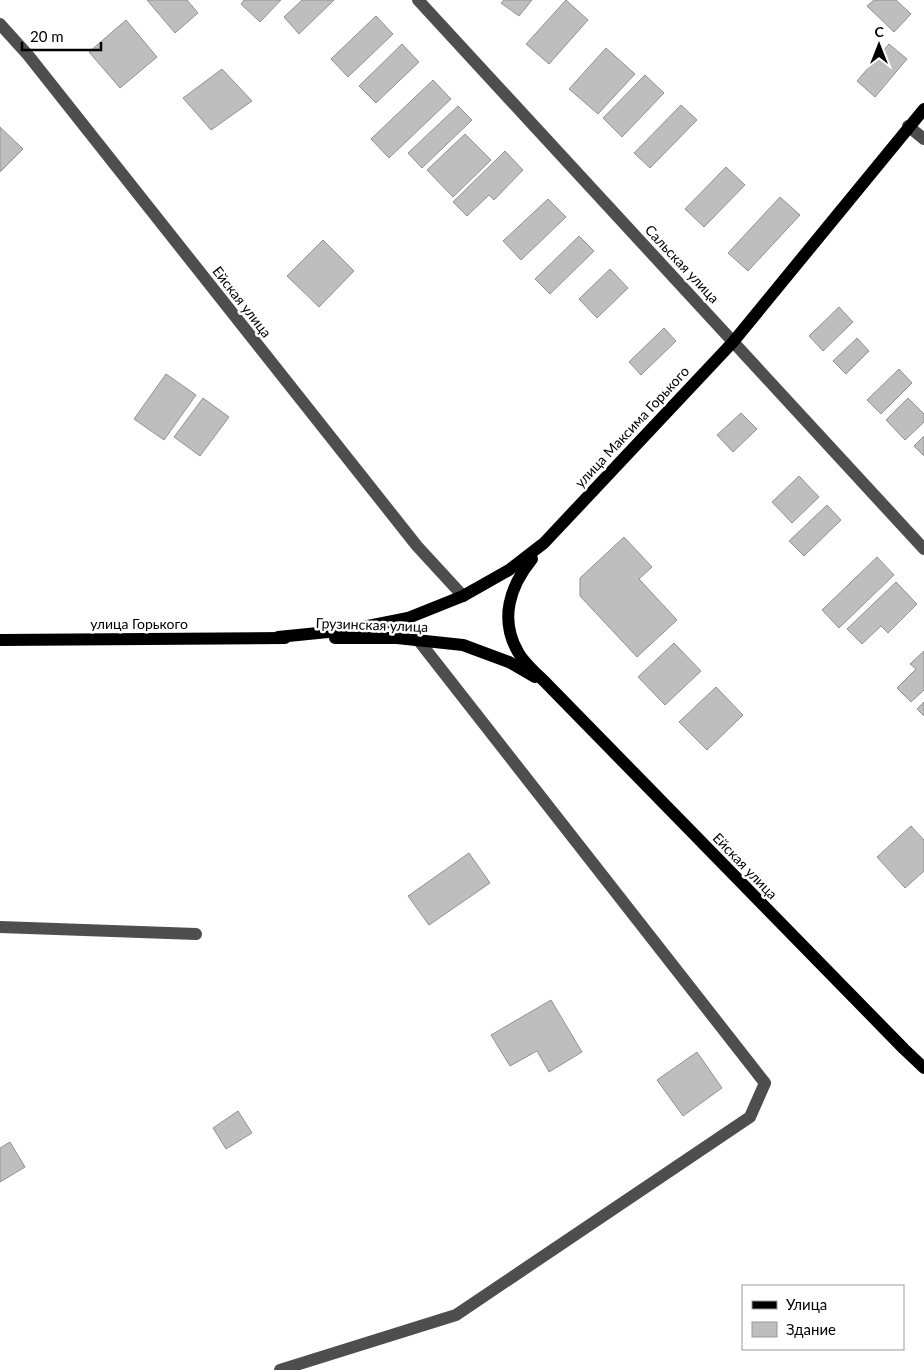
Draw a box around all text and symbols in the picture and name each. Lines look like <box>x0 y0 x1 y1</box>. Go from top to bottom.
scale bar <box>22 20 101 52</box>
north arrow <box>854 20 904 70</box>
text: С <box>874 23 884 40</box>
text: 20 m <box>30 27 64 45</box>
street label: Сальская улица <box>642 221 723 306</box>
street label: Ейская улица <box>209 263 275 341</box>
street label: улица Максима Горького <box>571 362 692 491</box>
street label: Грузинская улица <box>315 614 429 635</box>
street label: улица Горького <box>90 615 188 632</box>
street label: Ейская улица <box>710 829 781 902</box>
legend <box>742 1285 904 1350</box>
text: Улица <box>786 1295 827 1313</box>
text: Здание <box>786 1320 836 1338</box>

